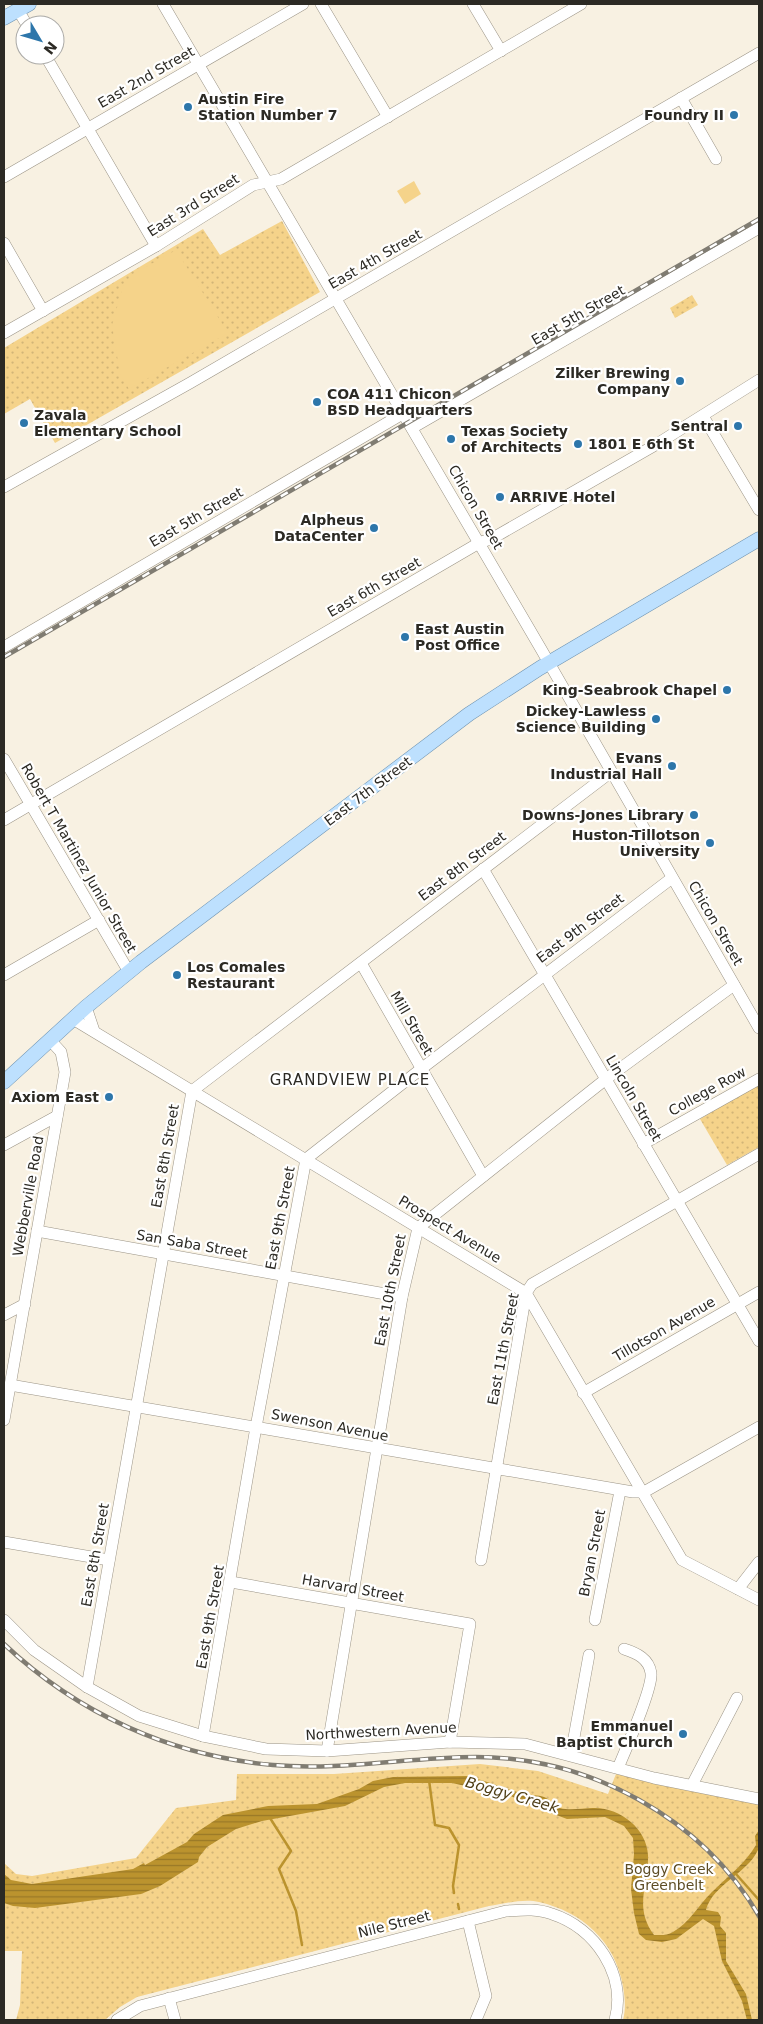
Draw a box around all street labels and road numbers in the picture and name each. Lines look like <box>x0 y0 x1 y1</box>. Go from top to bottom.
street label: East 2nd Street <box>95 43 197 111</box>
street label: East 3rd Street <box>144 170 242 240</box>
street label: East 4th Street <box>326 226 425 292</box>
street label: East 5th Street <box>529 282 628 348</box>
street label: Chicon Street <box>445 462 507 552</box>
street label: East 5th Street <box>147 484 246 550</box>
street label: East 6th Street <box>325 554 424 620</box>
street label: East 7th Street <box>321 753 415 829</box>
street label: Robert T Martinez Junior Street <box>18 760 140 956</box>
street label: East 8th Street <box>415 828 509 904</box>
street label: Chicon Street <box>685 878 747 968</box>
street label: East 9th Street <box>533 890 627 966</box>
street label: Mill Street <box>387 988 437 1058</box>
street label: Lincoln Street <box>603 1052 665 1144</box>
street label: College Row <box>666 1063 748 1119</box>
street label: East 8th Street <box>148 1102 182 1209</box>
street label: Webberville Road <box>10 1135 46 1257</box>
street label: East 9th Street <box>262 1164 298 1271</box>
street label: Prospect Avenue <box>396 1192 504 1266</box>
street label: San Saba Street <box>135 1226 249 1262</box>
street label: East 10th Street <box>371 1232 409 1347</box>
street label: East 11th Street <box>484 1291 522 1406</box>
street label: Tillotson Avenue <box>609 1293 718 1365</box>
street label: Swenson Avenue <box>270 1406 390 1444</box>
street label: East 8th Street <box>78 1501 112 1608</box>
street label: Bryan Street <box>576 1508 608 1598</box>
street label: East 9th Street <box>193 1563 227 1670</box>
street label: Harvard Street <box>301 1571 406 1605</box>
street label: Northwestern Avenue <box>305 1719 457 1743</box>
street label: Nile Street <box>356 1907 432 1941</box>

